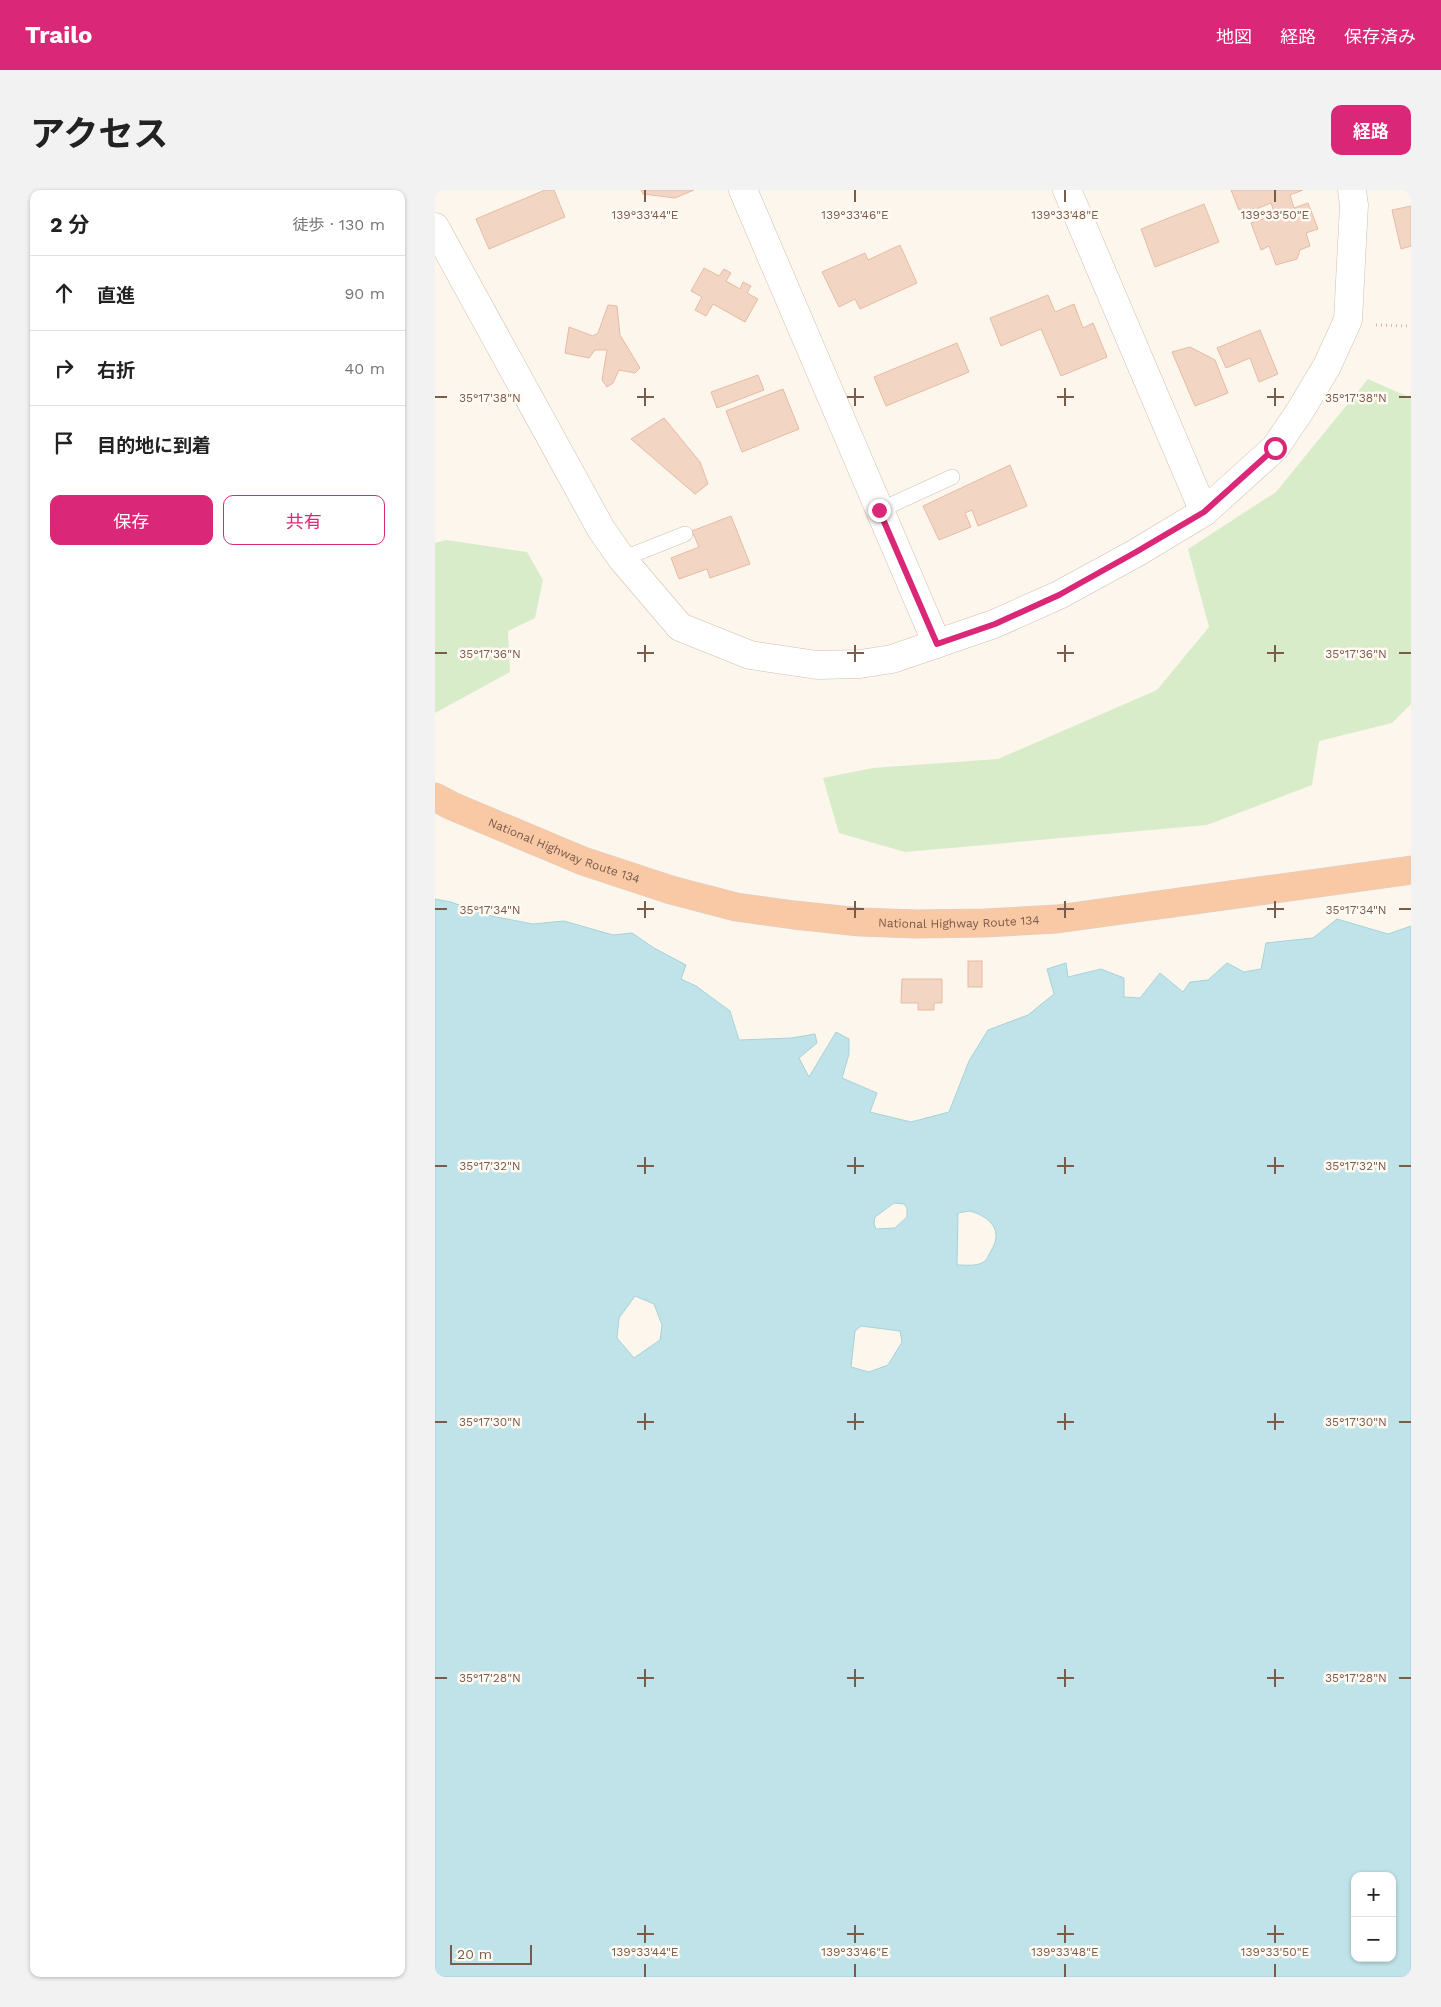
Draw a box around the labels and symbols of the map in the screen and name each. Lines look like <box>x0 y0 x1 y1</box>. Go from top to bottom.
text: 139°33'44"E <box>612 208 679 222</box>
text: 139°33'46"E <box>821 208 889 222</box>
text: 139°33'48"E <box>1031 208 1099 222</box>
text: 139°33'50"E <box>1241 208 1310 222</box>
text: 35°17'38"N <box>459 391 521 405</box>
text: 35°17'38"N <box>1325 391 1387 405</box>
route start <box>1264 437 1287 460</box>
route end <box>868 499 891 522</box>
text: 35°17'36"N <box>459 647 521 661</box>
text: 35°17'36"N <box>1325 647 1387 661</box>
street label: National Highway Route 134 <box>486 815 642 886</box>
text: 35°17'34"N <box>459 903 521 917</box>
text: 35°17'34"N <box>1325 903 1387 917</box>
street label: National Highway Route 134 <box>878 913 1040 931</box>
text: 35°17'32"N <box>459 1159 521 1173</box>
text: 35°17'32"N <box>1325 1159 1387 1173</box>
text: 35°17'30"N <box>459 1415 521 1429</box>
text: 35°17'30"N <box>1325 1415 1387 1429</box>
text: 35°17'28"N <box>459 1671 521 1685</box>
text: 35°17'28"N <box>1325 1671 1387 1685</box>
scale bar <box>450 1942 533 1965</box>
text: 139°33'44"E <box>612 1945 679 1959</box>
text: 139°33'46"E <box>821 1945 889 1959</box>
text: 139°33'48"E <box>1031 1945 1099 1959</box>
text: 139°33'50"E <box>1241 1945 1310 1959</box>

